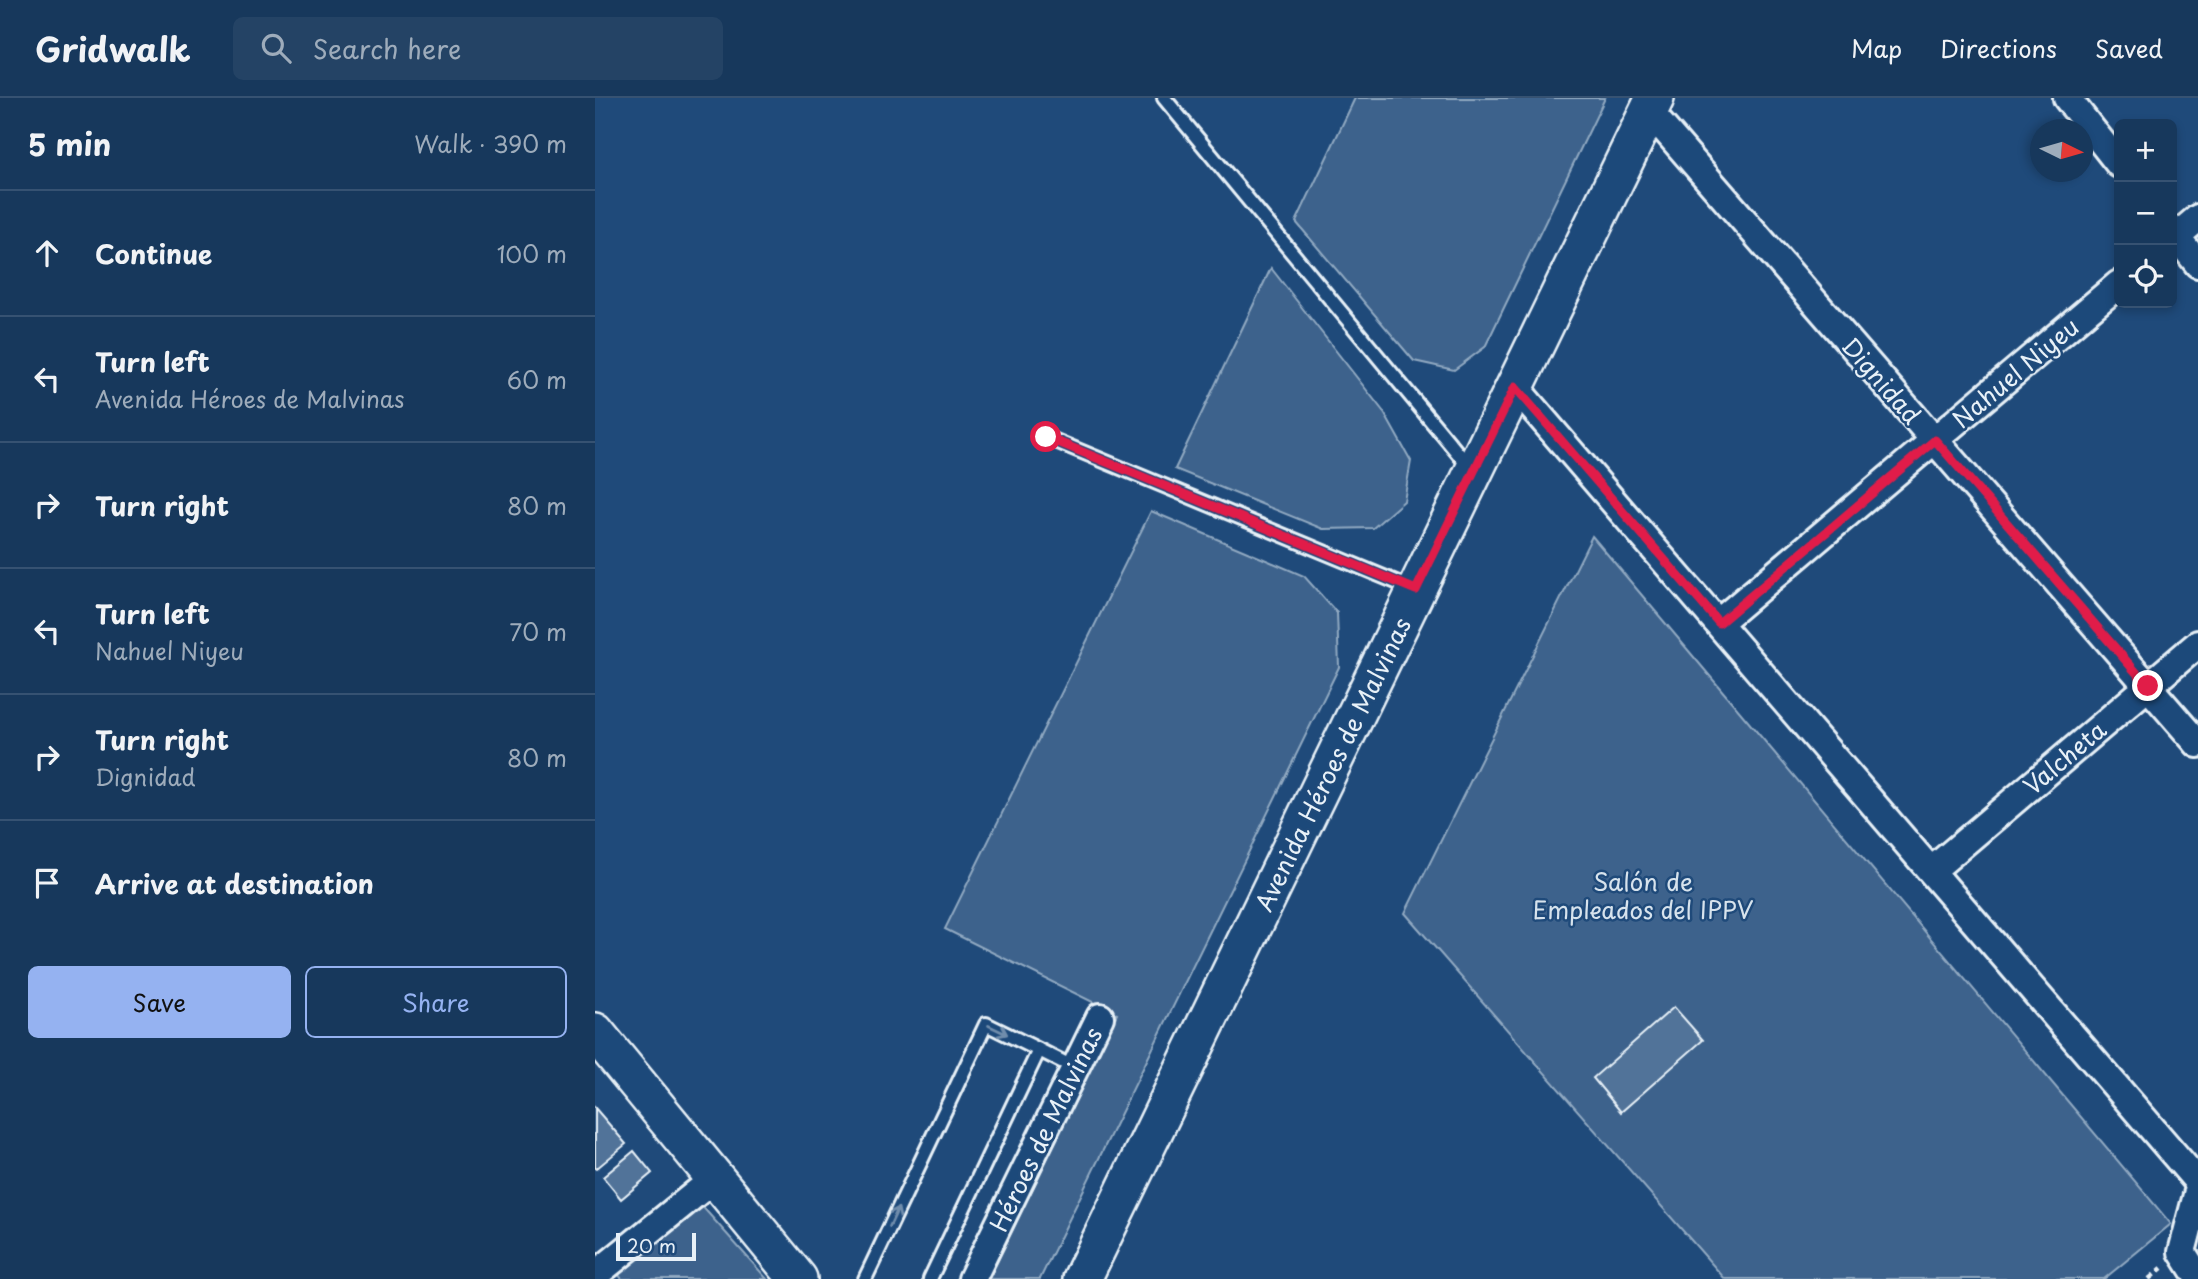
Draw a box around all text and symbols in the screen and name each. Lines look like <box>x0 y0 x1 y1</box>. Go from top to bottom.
search box <box>233 17 723 80</box>
text: Gridwalk <box>35 23 191 73</box>
icon: search <box>257 29 295 67</box>
text: Search here <box>313 29 461 68</box>
text: Map <box>1851 30 1902 66</box>
text: Directions <box>1940 30 2057 66</box>
text: Saved <box>2095 30 2163 66</box>
north arrow <box>2030 119 2093 182</box>
map controls <box>2114 119 2177 308</box>
button: + <box>2114 119 2177 182</box>
text: 5 min <box>28 121 111 166</box>
text: Walk · 390 m <box>414 126 567 161</box>
button: − <box>2114 182 2177 245</box>
icon: ahead <box>28 234 66 272</box>
text: Continue <box>95 234 212 273</box>
text: 100 m <box>497 236 567 271</box>
button: locate <box>2114 245 2177 308</box>
street label: Nahuel Niyeu <box>1944 308 2086 436</box>
street label: Dignidad <box>1834 329 1930 432</box>
text: Turn left <box>95 342 210 381</box>
icon: left <box>28 360 66 398</box>
text: 60 m <box>507 362 567 397</box>
text: Avenida Héroes de Malvinas <box>95 381 405 416</box>
route start <box>1030 421 1061 452</box>
icon: right <box>28 486 66 524</box>
text: Turn right <box>95 486 229 525</box>
text: 80 m <box>507 488 567 523</box>
text: Turn left <box>95 594 210 633</box>
street label: Avenida Héroes de Malvinas <box>1245 611 1419 917</box>
icon: left <box>28 612 66 650</box>
text: 70 m <box>509 614 567 649</box>
text: Nahuel Niyeu <box>95 633 244 668</box>
route end <box>2132 670 2163 701</box>
street label: Valcheta <box>2015 711 2113 803</box>
text: Turn right <box>95 720 229 759</box>
icon: right <box>28 738 66 776</box>
text: 80 m <box>507 740 567 775</box>
text: Dignidad <box>95 759 196 794</box>
park label: Salón de Empleados del IPPV <box>1532 863 1754 927</box>
icon: arrive <box>28 864 66 902</box>
text: Arrive at destination <box>95 864 374 903</box>
button: Save <box>28 966 291 1038</box>
button: Share <box>305 966 567 1038</box>
street label: Héroes de Malvinas <box>980 1021 1110 1237</box>
one-way arrow <box>987 1023 1008 1037</box>
one-way arrow <box>888 1207 901 1228</box>
scale bar <box>616 1230 697 1262</box>
text: 20 m <box>627 1231 676 1259</box>

